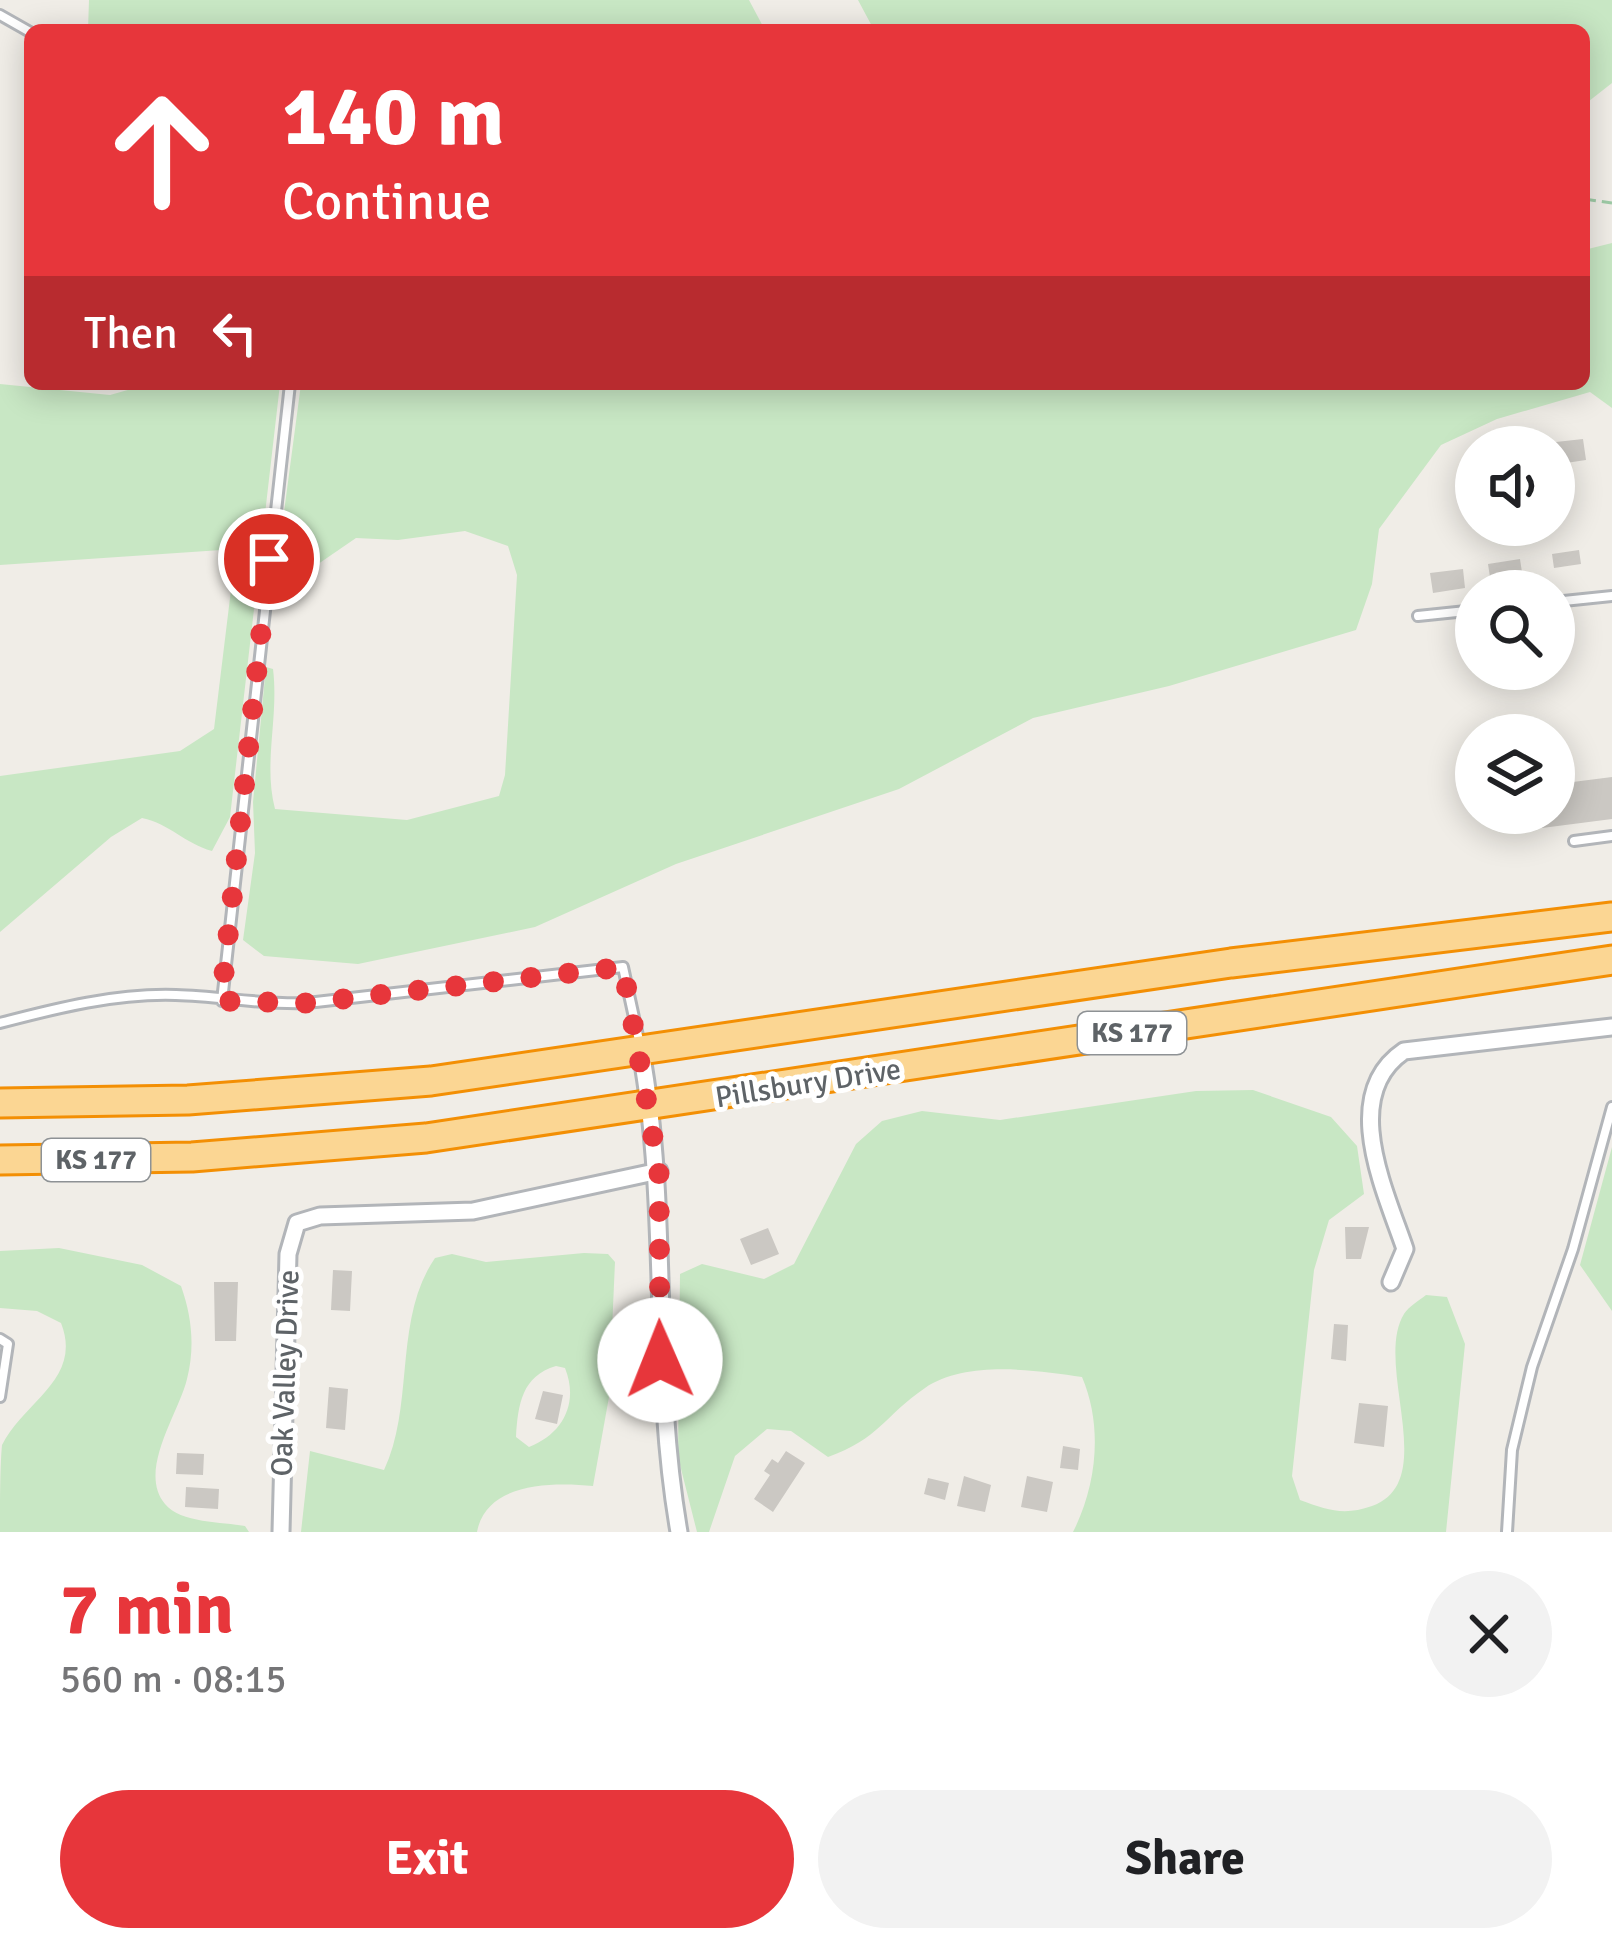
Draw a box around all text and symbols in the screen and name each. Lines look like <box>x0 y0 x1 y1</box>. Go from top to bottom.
text: 140 m <box>282 65 504 169</box>
icon: ahead <box>84 72 240 228</box>
text: Continue <box>282 168 492 235</box>
icon: left <box>202 300 268 366</box>
text: Then <box>84 306 178 361</box>
map controls <box>1455 426 1575 834</box>
button: sound <box>1455 426 1575 546</box>
pin <box>218 508 320 610</box>
icon: arrive <box>236 526 302 592</box>
button: search <box>1455 570 1575 690</box>
button: layers <box>1455 714 1575 834</box>
road number: KS 177 <box>1078 1012 1186 1054</box>
street label: Pillsbury Drive <box>713 1051 903 1116</box>
road number: KS 177 <box>42 1139 150 1181</box>
street label: Oak Valley Drive <box>263 1269 308 1477</box>
position arrow <box>597 1297 723 1423</box>
text: 7 min <box>60 1565 234 1654</box>
button: close <box>1426 1571 1552 1697</box>
text: 560 m · 08:15 <box>60 1655 287 1703</box>
button: Exit <box>60 1790 794 1928</box>
button: Share <box>818 1790 1552 1928</box>

